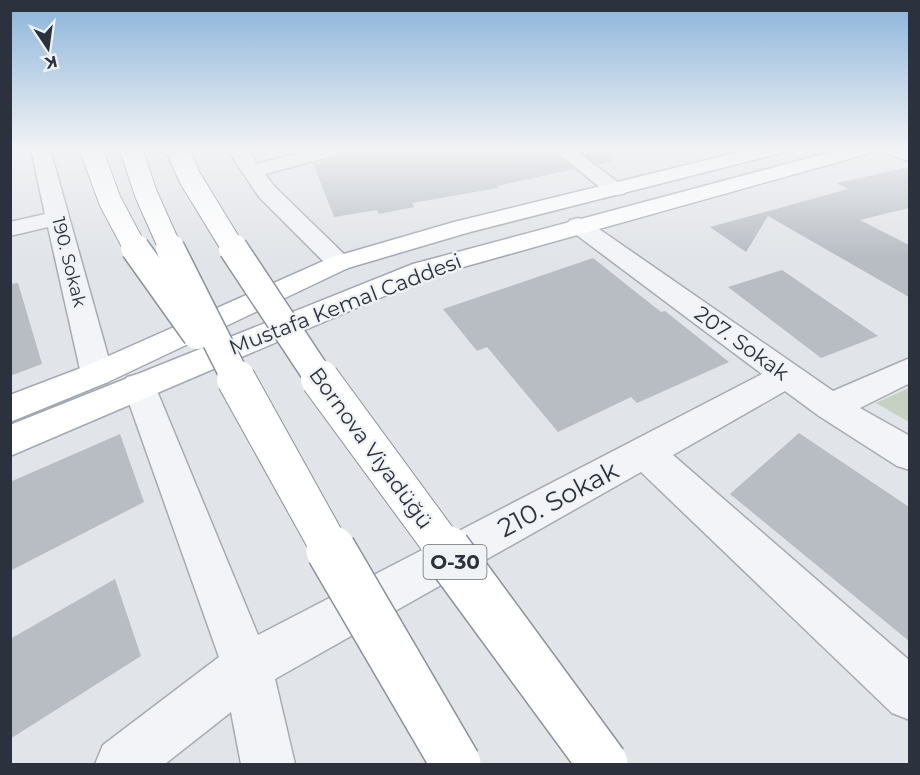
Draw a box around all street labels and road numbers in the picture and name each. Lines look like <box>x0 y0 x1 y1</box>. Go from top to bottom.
street label: 190. Sokak <box>47 215 91 310</box>
street label: Mustafa Kemal Caddesi <box>225 248 465 360</box>
street label: 207. Sokak <box>690 300 794 386</box>
street label: Bornova Viyadüğü <box>304 362 438 534</box>
street label: 210. Sokak <box>492 454 624 544</box>
road number: O-30 <box>424 545 486 579</box>

